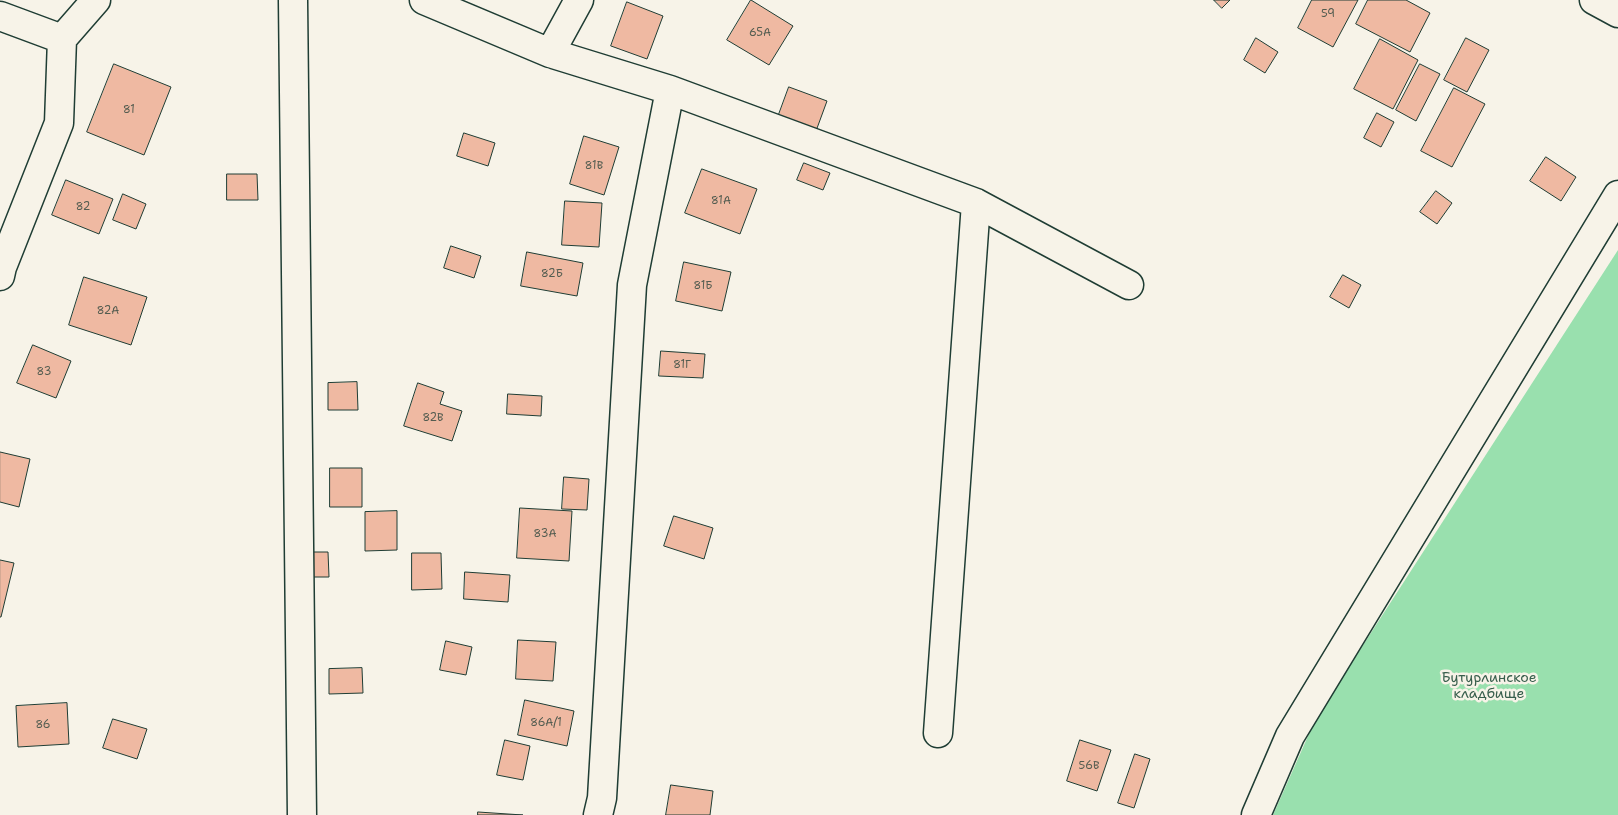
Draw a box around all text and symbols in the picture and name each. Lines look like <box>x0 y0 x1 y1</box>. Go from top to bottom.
house number: 59 <box>1321 7 1335 21</box>
house number: 65А <box>749 26 771 40</box>
house number: 81 <box>123 103 135 117</box>
house number: 81В <box>585 159 603 173</box>
house number: 81А <box>711 194 731 208</box>
house number: 82 <box>76 200 90 214</box>
house number: 82Б <box>541 267 563 281</box>
house number: 81Б <box>693 279 713 293</box>
house number: 82А <box>97 304 119 318</box>
house number: 81Г <box>673 358 691 372</box>
house number: 83 <box>37 365 51 379</box>
house number: 82В <box>422 411 444 425</box>
house number: 83А <box>534 527 556 541</box>
park label: Бутурлинское кладбище <box>1441 670 1537 702</box>
house number: 86А/1 <box>530 716 562 730</box>
house number: 86 <box>35 718 51 732</box>
house number: 56В <box>1079 759 1099 773</box>

